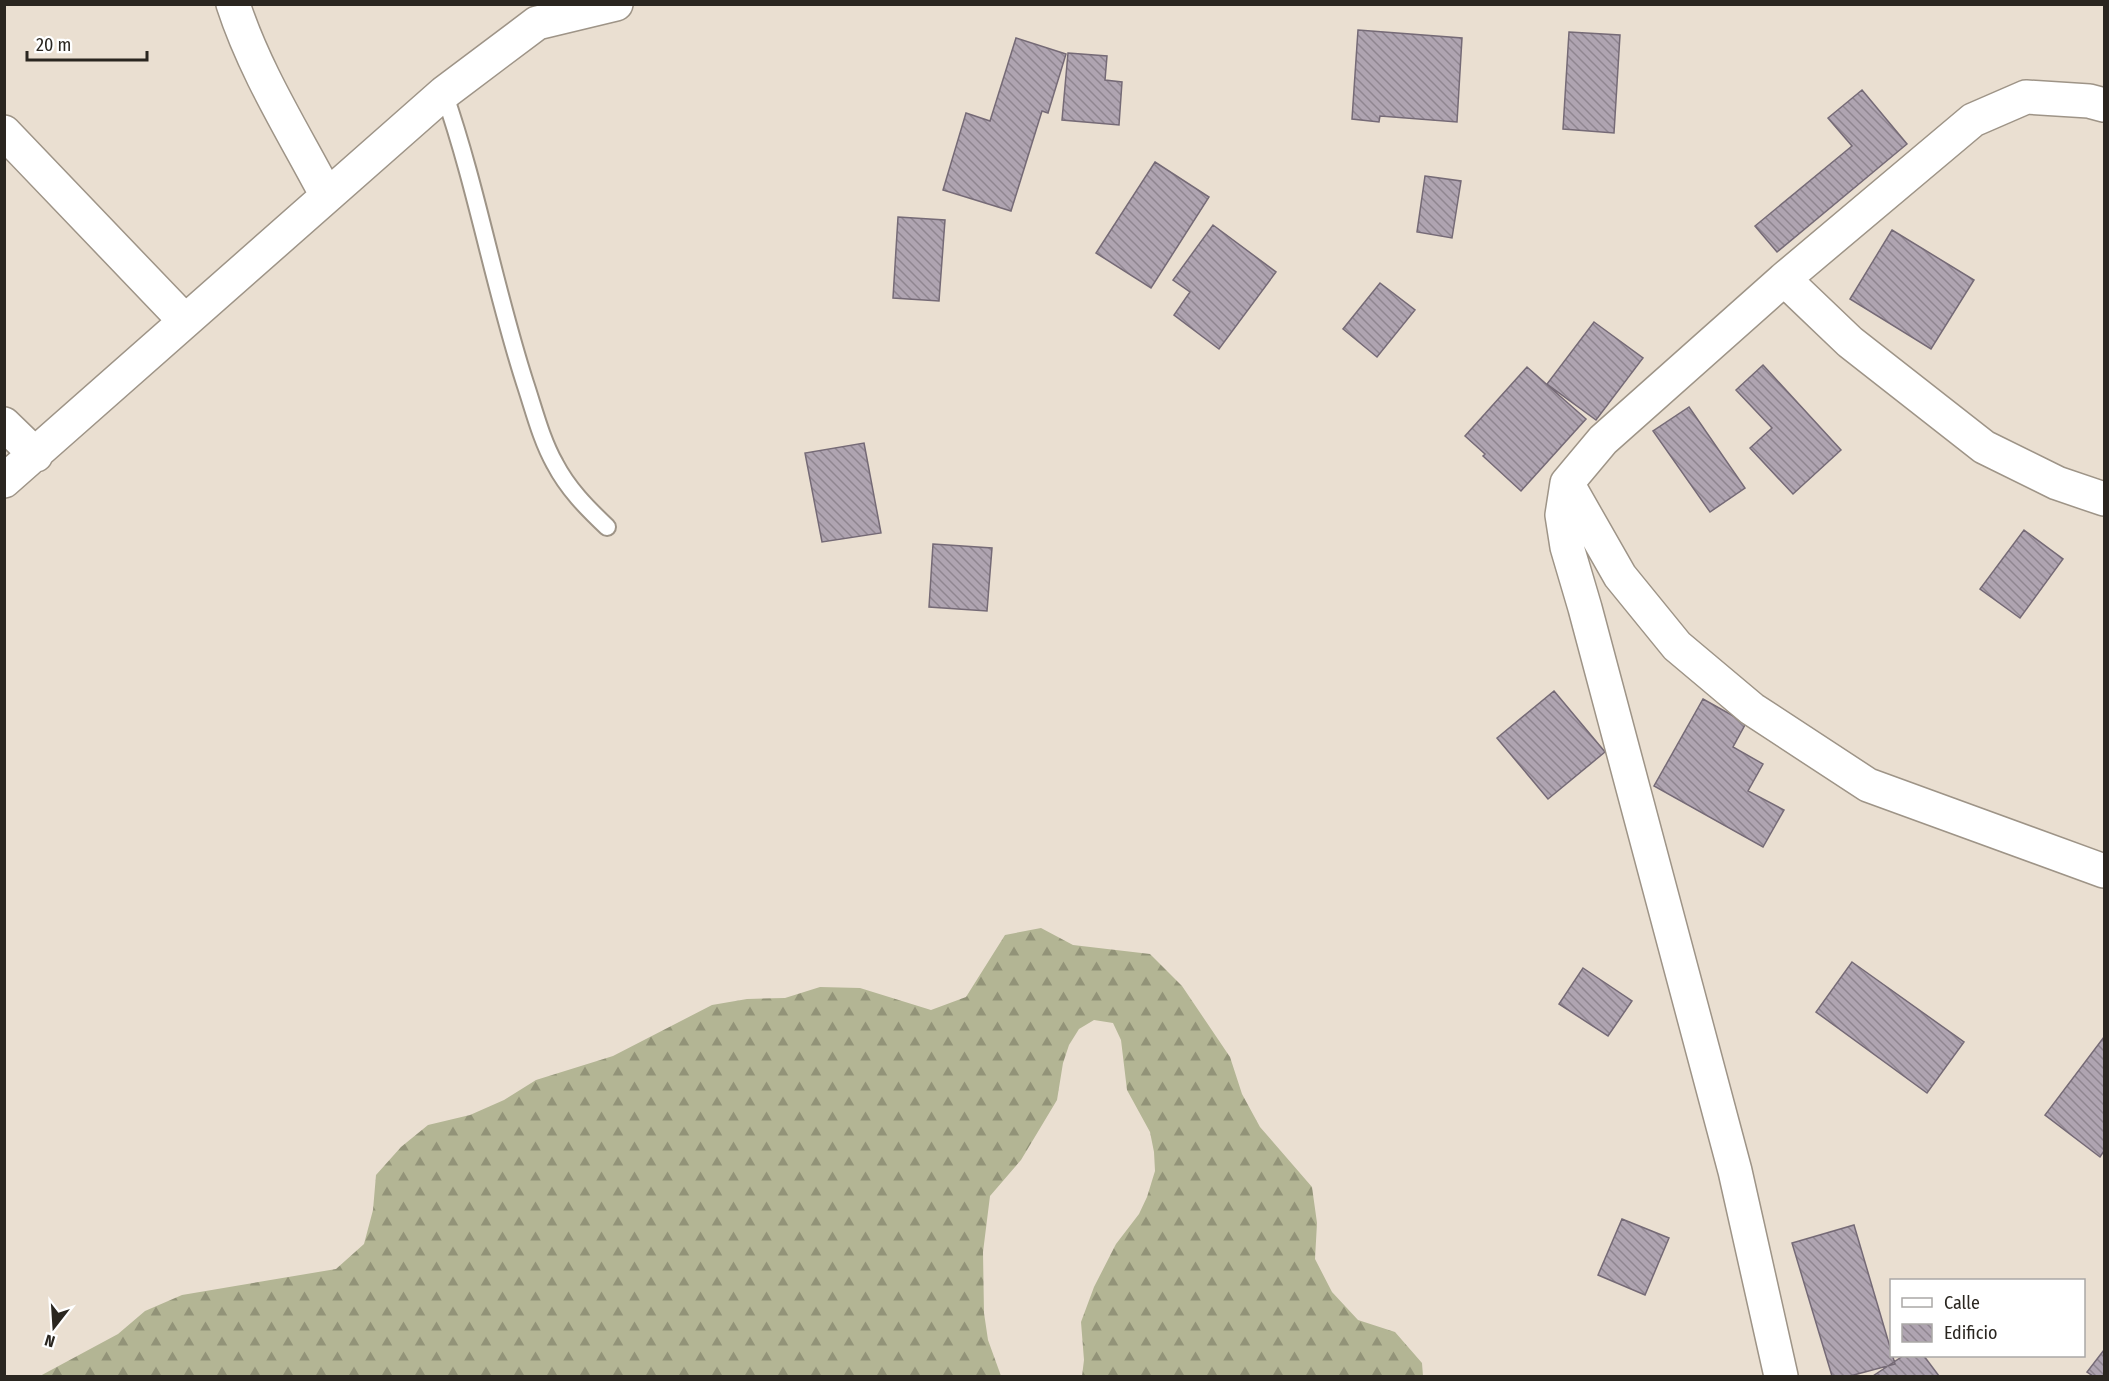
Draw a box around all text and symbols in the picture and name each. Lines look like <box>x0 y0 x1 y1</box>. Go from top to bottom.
scale bar <box>27 24 147 62</box>
text: 20 m <box>36 34 71 56</box>
legend <box>1890 1279 2085 1357</box>
text: Calle <box>1944 1292 1980 1314</box>
north arrow <box>24 1297 84 1357</box>
text: Edificio <box>1944 1322 1997 1344</box>
text: N <box>42 1330 57 1351</box>

